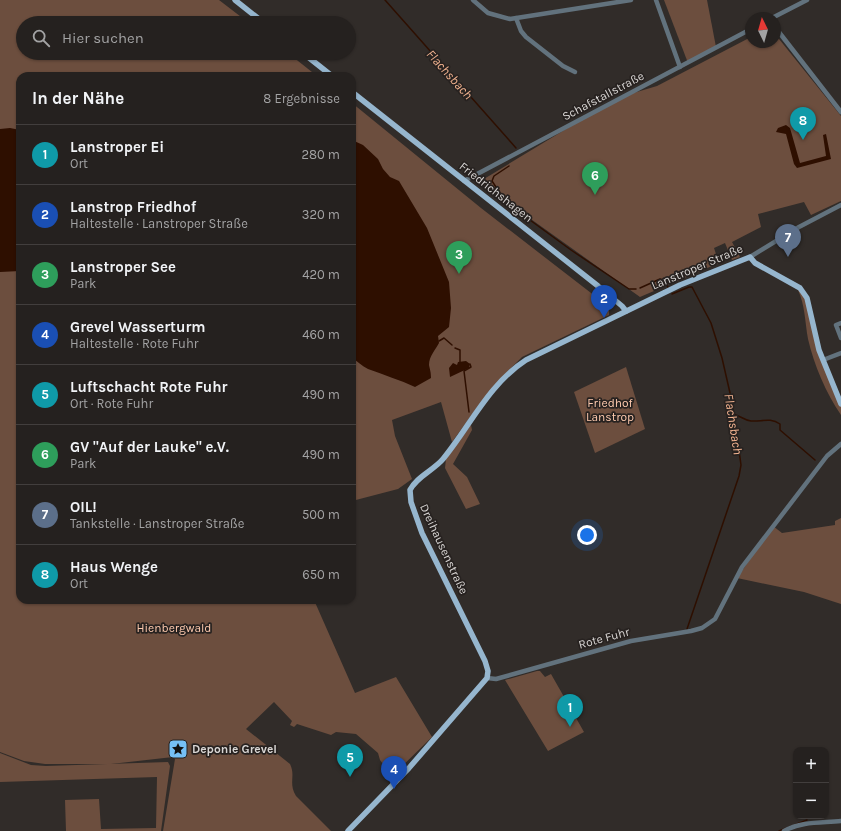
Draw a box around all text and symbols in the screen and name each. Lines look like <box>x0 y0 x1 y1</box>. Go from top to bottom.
north arrow <box>745 12 781 48</box>
search box <box>16 16 356 60</box>
icon: search <box>30 27 52 49</box>
text: Hier suchen <box>62 29 144 47</box>
water label: Flachsbach <box>423 46 476 102</box>
street label: Schafstallstraße <box>560 69 646 123</box>
text: In der Nähe <box>32 88 124 108</box>
text: 8 Ergebnisse <box>263 91 340 106</box>
pin: 8 <box>790 107 816 140</box>
text: Lanstroper Ei <box>70 138 164 156</box>
text: 1 <box>43 147 47 162</box>
text: 280 m <box>302 147 340 162</box>
text: Ort <box>70 156 88 171</box>
street label: Friedrichshagen <box>457 159 535 225</box>
pin: 6 <box>582 162 608 195</box>
text: Lanstrop Friedhof <box>70 198 196 216</box>
text: 2 <box>41 207 49 222</box>
text: 320 m <box>302 207 340 222</box>
text: Haltestelle · Lanstroper Straße <box>70 216 248 231</box>
pin: 7 <box>775 224 801 257</box>
pin: 3 <box>446 241 472 274</box>
street label: Lanstroper Straße <box>649 241 745 293</box>
text: Lanstroper See <box>70 258 176 276</box>
text: 3 <box>41 267 49 282</box>
text: 420 m <box>302 267 340 282</box>
text: Park <box>70 276 96 291</box>
pin: 2 <box>591 285 617 318</box>
text: Grevel Wasserturm <box>70 318 206 336</box>
text: 4 <box>41 327 49 342</box>
text: 460 m <box>302 327 340 342</box>
text: Haltestelle · Rote Fuhr <box>70 336 199 351</box>
text: Luftschacht Rote Fuhr <box>70 378 228 396</box>
text: 5 <box>41 387 49 402</box>
text: 490 m <box>302 387 340 402</box>
water label: Flachsbach <box>721 392 746 456</box>
text: Ort · Rote Fuhr <box>70 396 153 411</box>
park label: Friedhof Lanstrop <box>586 396 634 424</box>
text: GV "Auf der Lauke" e.V. <box>70 438 229 456</box>
text: 6 <box>41 447 49 462</box>
text: 490 m <box>302 447 340 462</box>
text: Park <box>70 456 96 471</box>
text: OIL! <box>70 498 97 516</box>
street label: Dreihausenstraße <box>417 502 471 596</box>
text: 7 <box>42 507 48 522</box>
text: 500 m <box>302 507 340 522</box>
text: Tankstelle · Lanstroper Straße <box>70 516 244 531</box>
your location <box>577 525 597 545</box>
text: Haus Wenge <box>70 558 158 576</box>
text: 8 <box>41 567 49 582</box>
text: 650 m <box>302 567 340 582</box>
text: Ort <box>70 576 88 591</box>
park label: Hienbergwald <box>137 621 211 635</box>
street label: Rote Fuhr <box>577 624 632 652</box>
pin: 1 <box>557 694 583 727</box>
place icon: Deponie Grevel <box>167 738 189 760</box>
place label: Deponie Grevel <box>192 742 277 756</box>
pin: 5 <box>337 744 363 777</box>
map controls <box>793 747 829 819</box>
button: + <box>793 747 829 783</box>
pin: 4 <box>381 756 407 789</box>
button: − <box>793 783 829 819</box>

